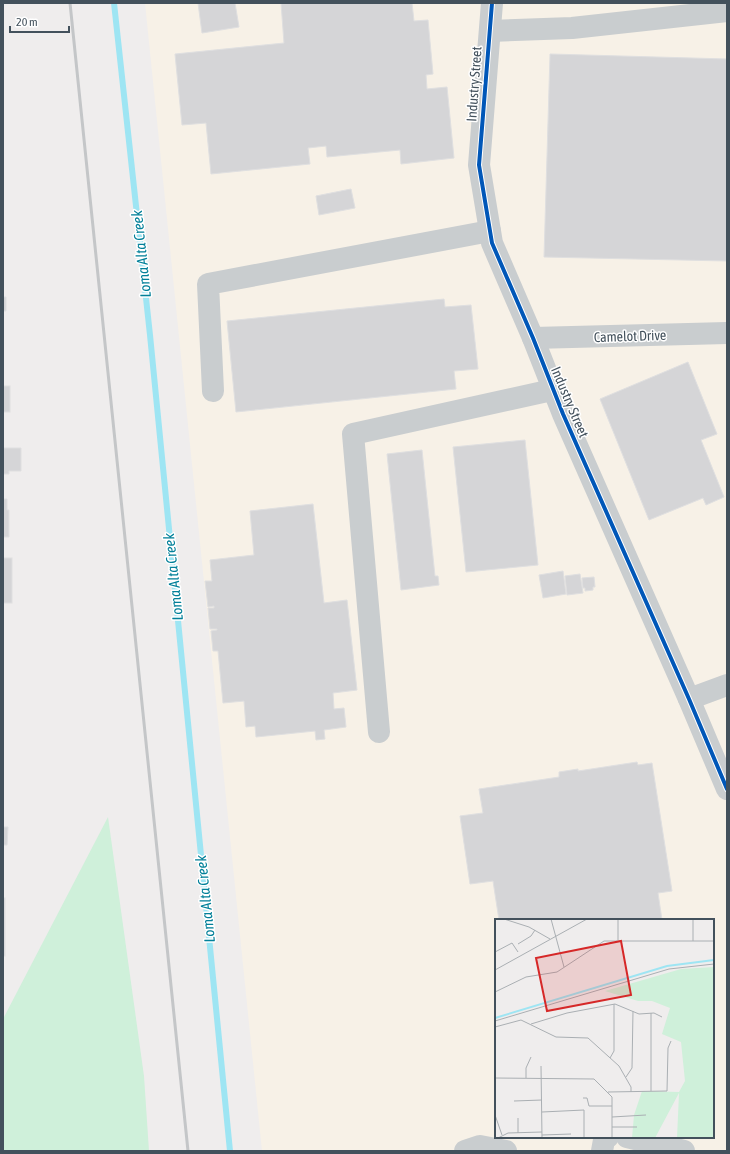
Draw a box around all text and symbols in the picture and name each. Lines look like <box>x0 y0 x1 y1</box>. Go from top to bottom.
scale bar <box>10 8 69 34</box>
text: 20 m <box>16 15 38 29</box>
street label: Industry Street <box>463 46 485 122</box>
water label: Loma Alta Creek <box>128 209 154 299</box>
street label: Camelot Drive <box>593 327 667 345</box>
street label: Industry Street <box>548 364 592 440</box>
water label: Loma Alta Creek <box>160 532 186 622</box>
water label: Loma Alta Creek <box>192 854 218 944</box>
inset map <box>495 919 714 1138</box>

